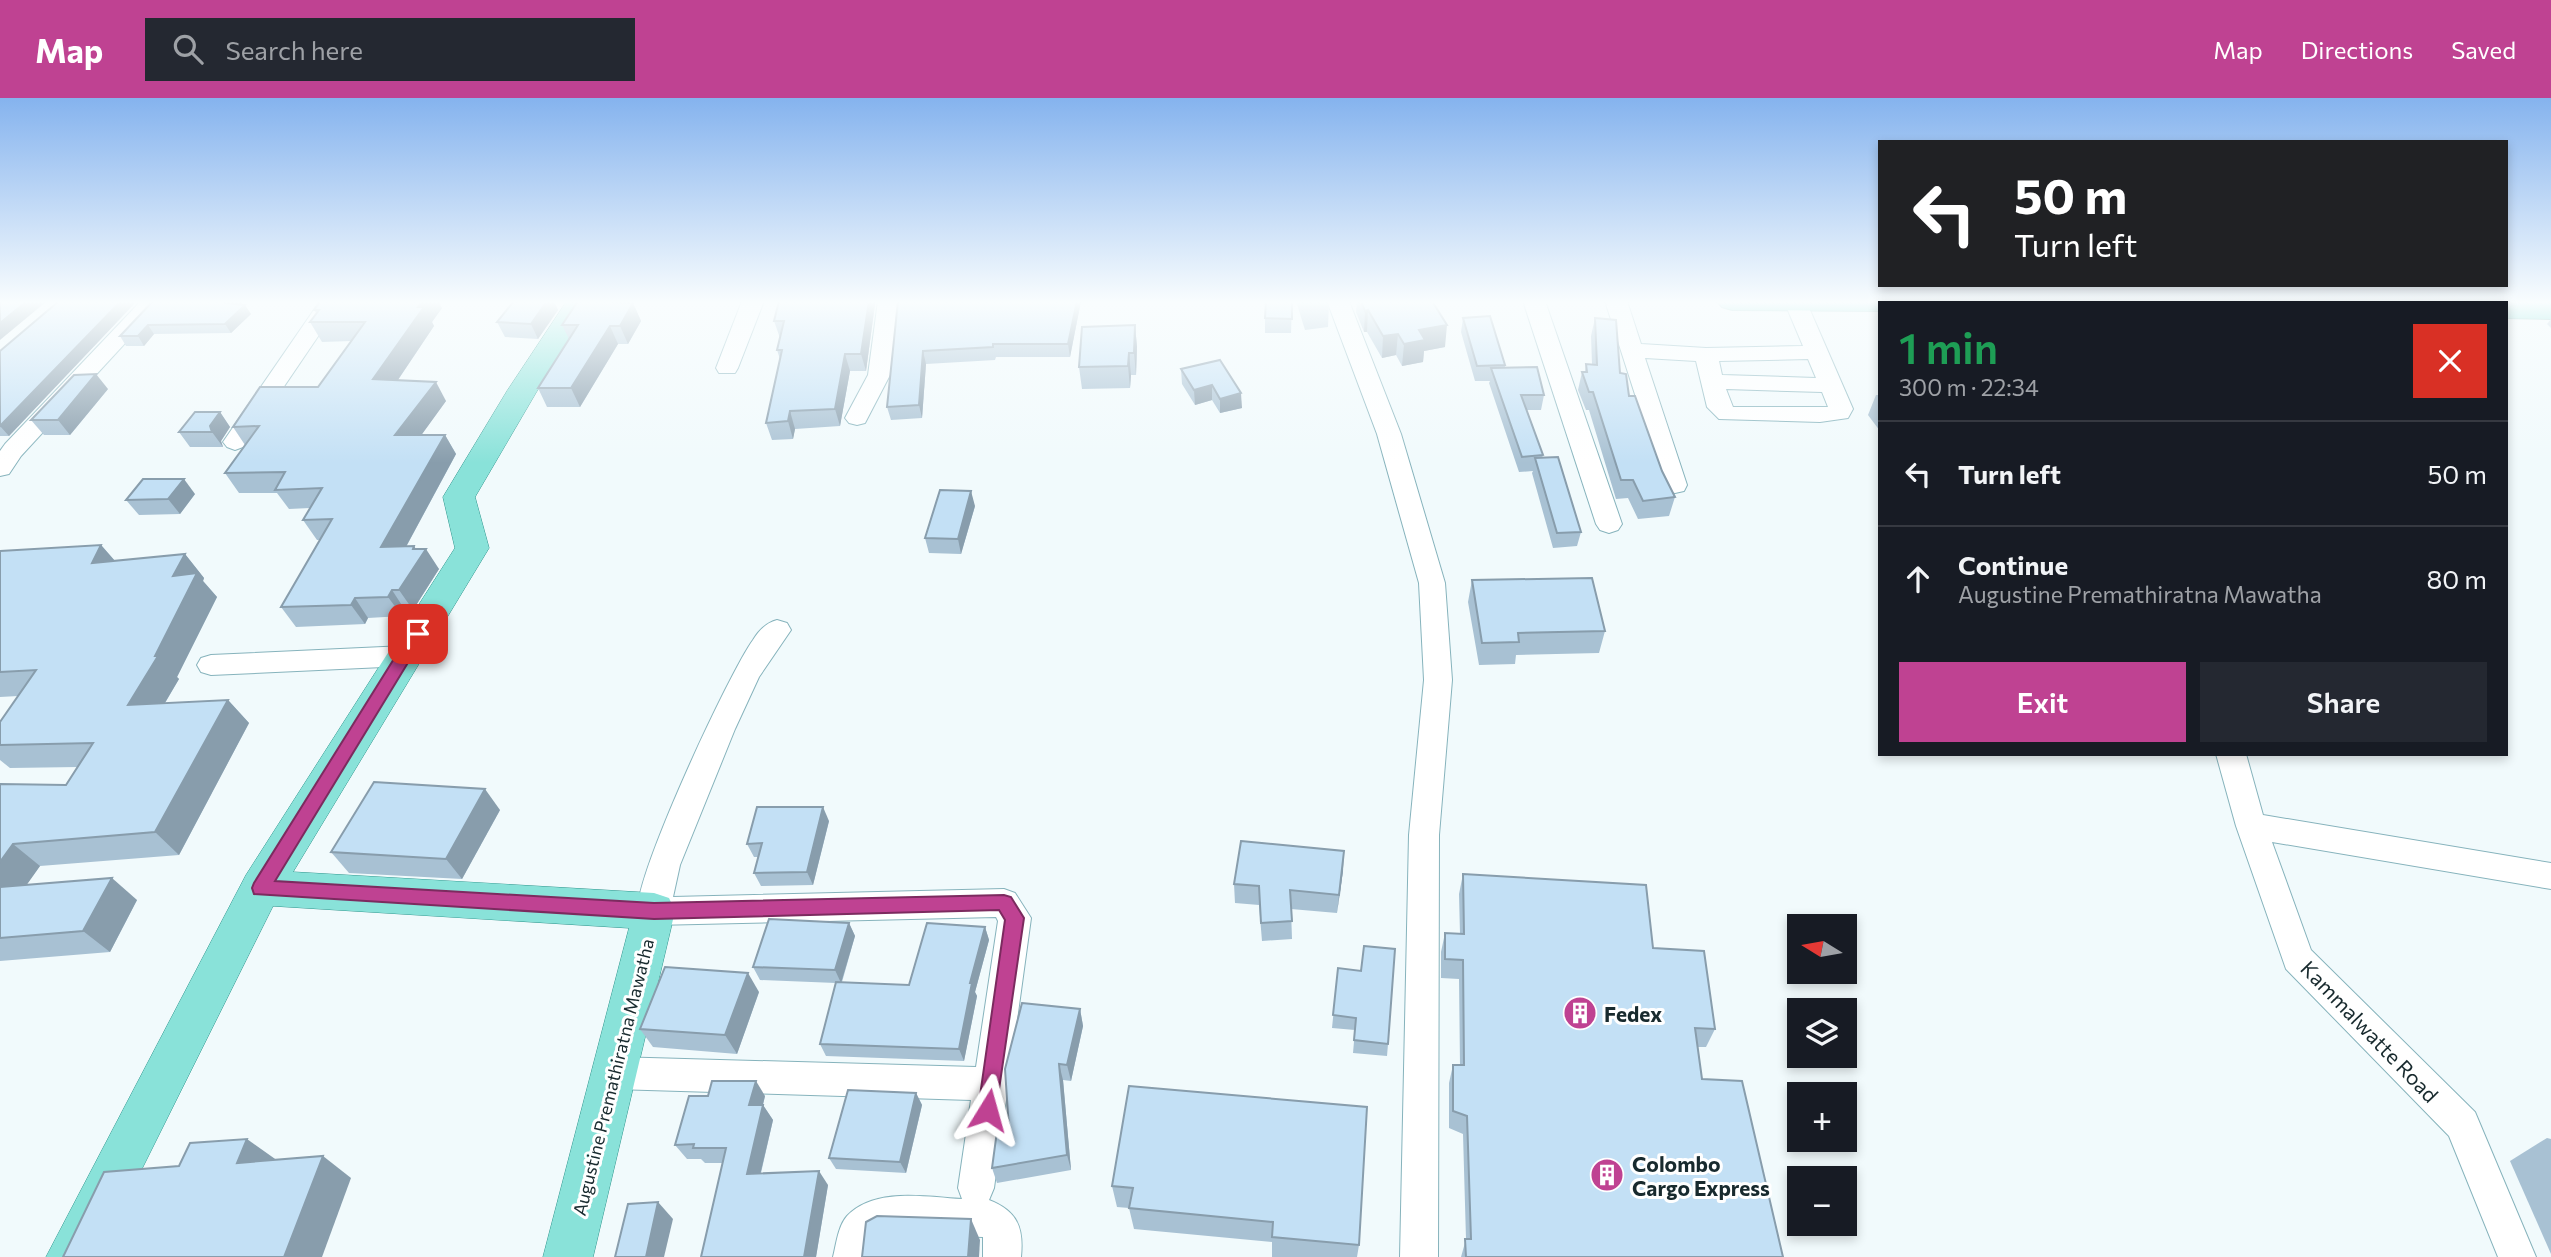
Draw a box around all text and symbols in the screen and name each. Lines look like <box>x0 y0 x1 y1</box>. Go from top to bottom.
search box <box>145 18 635 81</box>
text: Map <box>35 29 103 70</box>
icon: search <box>169 30 207 68</box>
text: Search here <box>225 34 363 65</box>
text: Map <box>2213 35 2263 64</box>
text: Directions <box>2301 35 2413 64</box>
text: Saved <box>2451 35 2516 64</box>
text: 50 m <box>2014 164 2127 224</box>
icon: left <box>1899 168 1990 259</box>
text: Turn left <box>2014 224 2138 264</box>
text: 1 min <box>1899 321 1998 373</box>
button: close <box>2413 324 2487 398</box>
text: 300 m · 22:34 <box>1899 373 2039 401</box>
icon: left <box>1899 455 1937 493</box>
text: Turn left <box>1958 458 2061 489</box>
text: 50 m <box>2427 458 2487 489</box>
text: Continue <box>1958 549 2068 580</box>
icon: ahead <box>1899 560 1937 598</box>
text: 80 m <box>2427 563 2487 594</box>
text: Augustine Premathiratna Mawatha <box>1958 580 2322 608</box>
pin <box>388 604 448 664</box>
icon: arrive <box>399 615 437 653</box>
button: Exit <box>1899 662 2186 742</box>
button: Share <box>2200 662 2487 742</box>
north arrow <box>1787 914 1857 984</box>
map controls <box>1787 914 1857 1236</box>
street label: Augustine Premathiratna Mawatha <box>568 936 658 1218</box>
street label: Kammalwatte Road <box>2296 955 2444 1107</box>
building icon: Fedex <box>1561 994 1599 1032</box>
button: layers <box>1787 998 1857 1068</box>
place label: Fedex <box>1604 1001 1662 1026</box>
position arrow <box>951 1073 1025 1147</box>
button: + <box>1787 1082 1857 1152</box>
place label: Colombo Cargo Express <box>1632 1151 1770 1200</box>
building icon: Colombo Cargo Express <box>1588 1156 1626 1194</box>
button: − <box>1787 1166 1857 1236</box>

